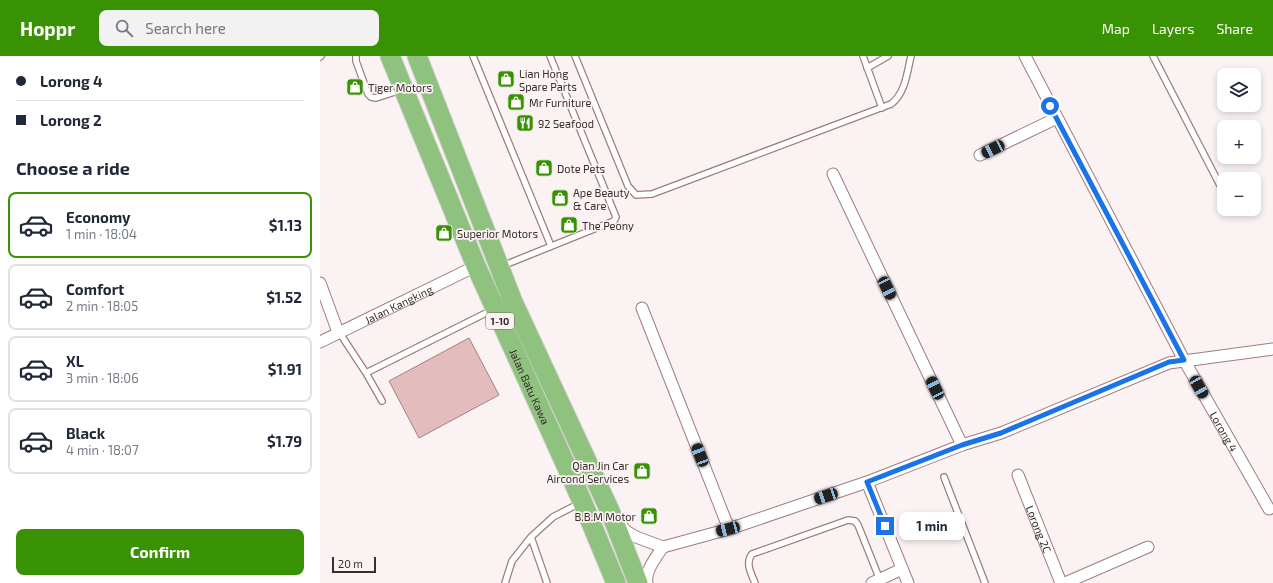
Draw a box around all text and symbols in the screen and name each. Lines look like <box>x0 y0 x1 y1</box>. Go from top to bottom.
search box <box>99 10 379 46</box>
text: Hoppr <box>20 17 75 40</box>
icon: search <box>113 17 135 39</box>
text: Search here <box>145 19 226 37</box>
text: Map <box>1102 20 1130 37</box>
text: Layers <box>1152 20 1194 37</box>
text: Share <box>1216 20 1253 37</box>
place label: Lian Hong Spare Parts <box>519 67 577 93</box>
map controls <box>1217 68 1261 216</box>
button: layers <box>1217 68 1261 112</box>
shop icon: Lian Hong Spare Parts <box>496 69 516 89</box>
text: Lorong 4 <box>40 72 103 90</box>
shop icon: Tiger Motors <box>345 77 365 97</box>
place label: Tiger Motors <box>368 81 432 94</box>
shop icon: Mr Furniture <box>506 92 526 112</box>
place label: Mr Furniture <box>529 96 592 109</box>
route start <box>1041 97 1059 115</box>
text: Lorong 2 <box>40 111 102 129</box>
restaurant icon: 92 Seafood <box>515 113 535 133</box>
place label: 92 Seafood <box>538 117 594 130</box>
button: + <box>1217 120 1261 164</box>
car <box>980 138 1006 160</box>
text: Choose a ride <box>16 157 130 179</box>
shop icon: Dote Pets <box>534 158 554 178</box>
place label: Dote Pets <box>557 162 606 175</box>
button: − <box>1217 172 1261 216</box>
place label: Ape Beauty & Care <box>573 186 630 212</box>
shop icon: Ape Beauty & Care <box>550 188 570 208</box>
icon: car <box>18 207 54 243</box>
text: Economy <box>66 208 131 226</box>
shop icon: The Peony <box>559 215 579 235</box>
text: $1.13 <box>269 216 302 234</box>
place label: The Peony <box>582 219 634 232</box>
shop icon: Superior Motors <box>434 223 454 243</box>
text: 1 min · 18:04 <box>66 226 137 242</box>
place label: Superior Motors <box>457 227 538 240</box>
car <box>876 275 898 301</box>
icon: car <box>18 279 54 315</box>
text: Comfort <box>66 280 124 298</box>
street label: Jalan Kangking <box>362 282 434 326</box>
text: $1.52 <box>266 288 302 306</box>
text: 2 min · 18:05 <box>66 298 138 314</box>
road number: 1-10 <box>486 313 514 329</box>
street label: Jalan Batu Kawa <box>508 347 553 426</box>
icon: car <box>18 351 54 387</box>
text: XL <box>66 352 84 370</box>
text: $1.91 <box>268 360 302 378</box>
text: 3 min · 18:06 <box>66 370 139 386</box>
car <box>1188 374 1210 400</box>
car <box>924 375 946 401</box>
street label: Lorong 4 <box>1208 409 1241 454</box>
icon: car <box>18 423 54 459</box>
text: Black <box>66 424 105 442</box>
text: $1.79 <box>267 432 302 450</box>
text: 4 min · 18:07 <box>66 442 139 458</box>
car <box>690 442 710 468</box>
place label: Qian Jin Car Aircond Services <box>547 459 630 485</box>
shop icon: Qian Jin Car Aircond Services <box>632 461 652 481</box>
car <box>813 487 839 505</box>
street label: Lorong 2C <box>1024 503 1055 554</box>
shop icon: B.B.M Motor <box>639 506 659 526</box>
place label: B.B.M Motor <box>574 510 637 523</box>
callout: 1 min <box>899 512 965 540</box>
route end <box>876 517 894 535</box>
text: 1 min <box>916 518 948 534</box>
car <box>715 520 741 538</box>
button: Confirm <box>16 529 304 575</box>
scale bar <box>332 555 376 574</box>
text: 20 m <box>338 557 363 570</box>

